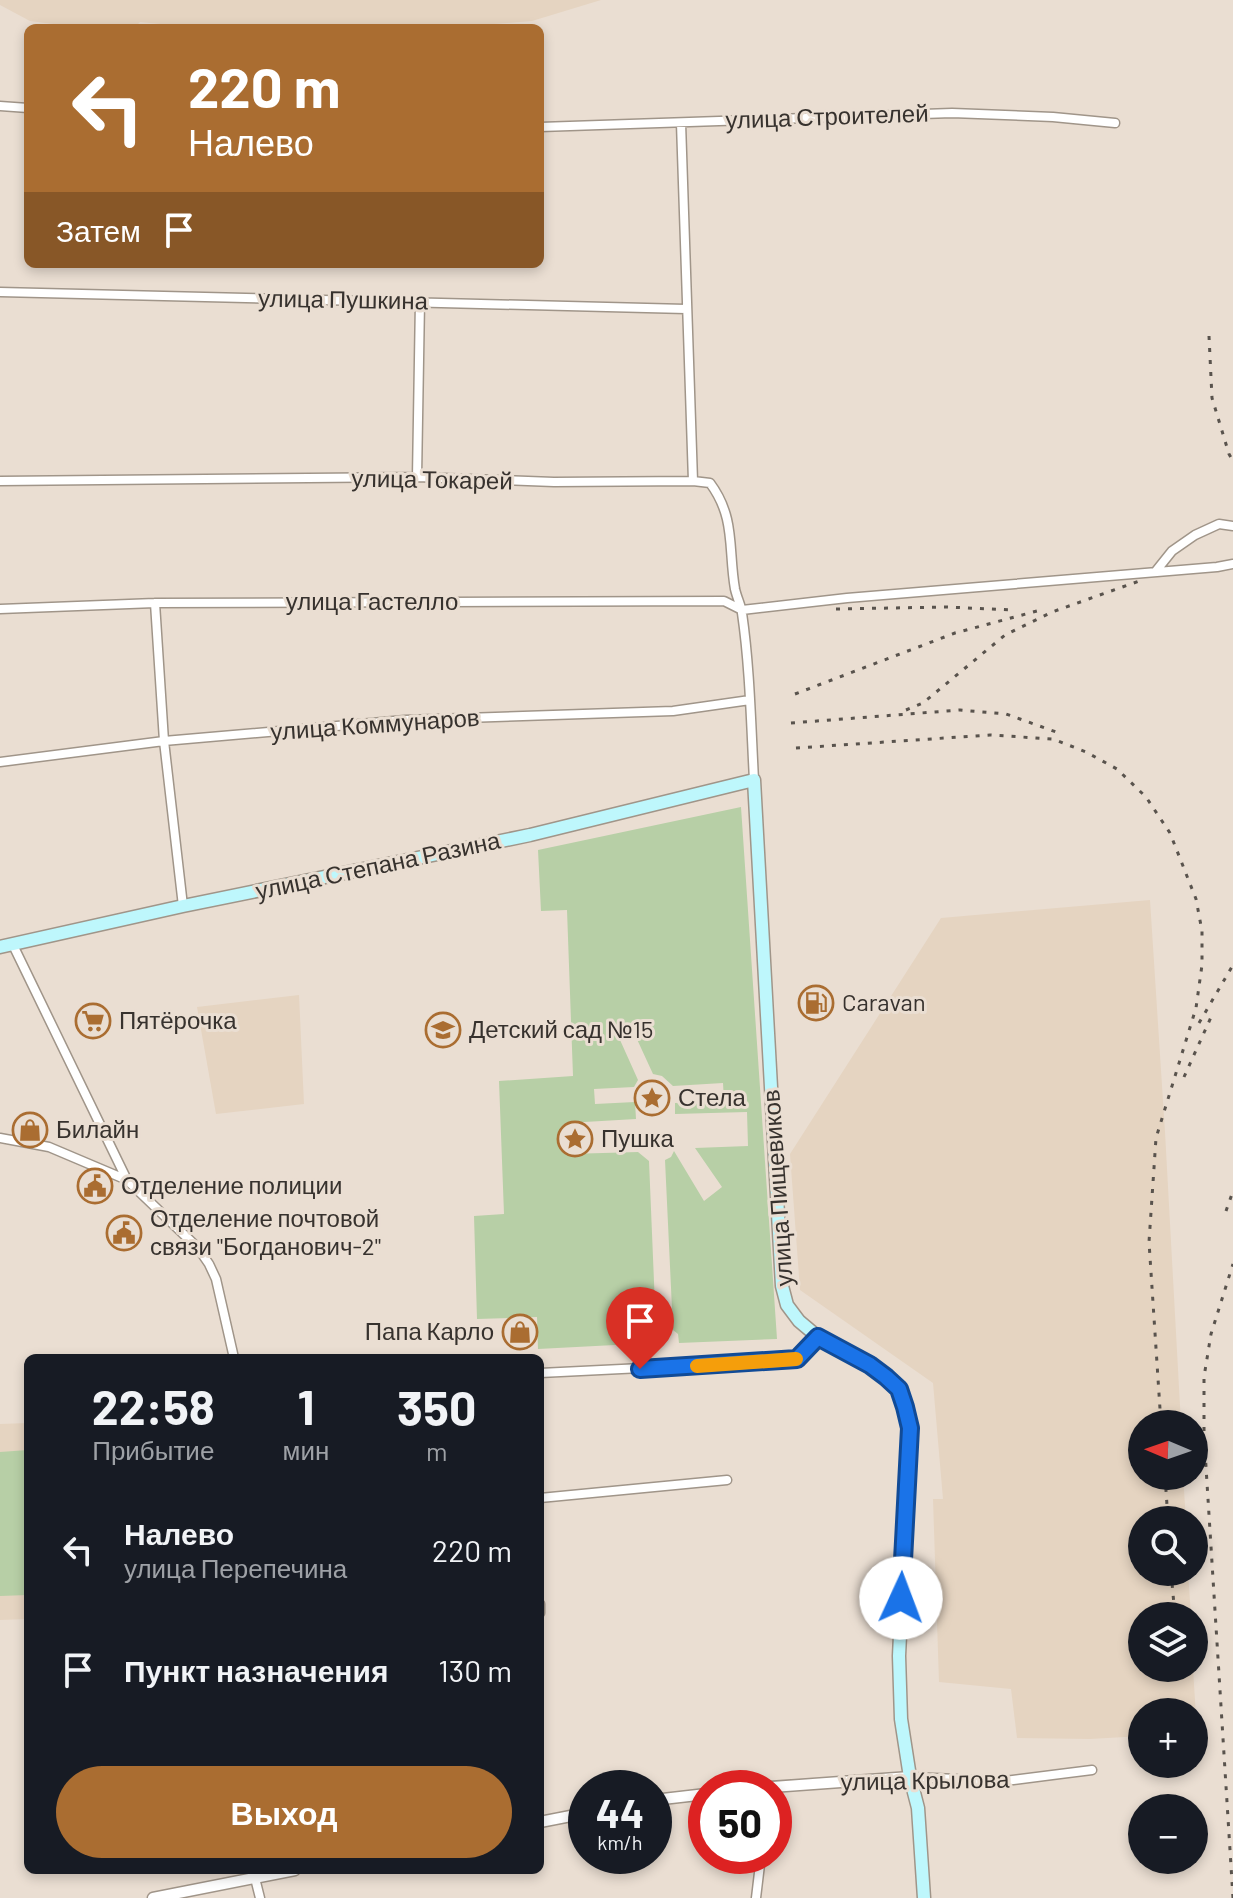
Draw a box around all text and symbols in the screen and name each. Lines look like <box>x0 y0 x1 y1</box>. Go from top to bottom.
text: 220 m <box>188 52 341 119</box>
icon: left <box>56 56 160 160</box>
street label: улица Строителей <box>725 97 929 134</box>
text: Налево <box>188 120 314 163</box>
icon: arrive <box>157 208 201 252</box>
text: Затем <box>56 212 141 248</box>
street label: улица Пушкина <box>258 283 429 314</box>
street label: улица Токарей <box>351 463 513 494</box>
street label: улица Гастелло <box>286 586 458 615</box>
street label: улица Коммунаров <box>269 702 480 745</box>
street label: улица Степана Разина <box>253 824 503 905</box>
fuel station icon: Caravan <box>797 984 835 1022</box>
place label: Caravan <box>842 987 926 1016</box>
supermarket icon: Пятёрочка <box>74 1002 112 1040</box>
place label: Пятёрочка <box>119 1005 237 1034</box>
school or university icon: Детский сад №15 <box>424 1011 462 1049</box>
place label: Детский сад №15 <box>469 1014 653 1043</box>
place icon: Стела <box>633 1079 671 1117</box>
place label: Стела <box>678 1082 747 1111</box>
street label: улица Пищевиков <box>755 1089 798 1288</box>
shop icon: Билайн <box>11 1111 49 1149</box>
place label: Билайн <box>56 1114 139 1143</box>
place icon: Пушка <box>556 1120 594 1158</box>
place label: Пушка <box>601 1123 675 1152</box>
public building icon: Отделение полиции <box>76 1167 114 1205</box>
place label: Отделение полиции <box>121 1170 342 1199</box>
place label: Отделение почтовой связи "Богданович-2" <box>150 1203 381 1260</box>
public building icon: Отделение почтовой связи "Богданович-2" <box>105 1214 143 1252</box>
pin <box>606 1287 674 1369</box>
icon: arrive <box>618 1299 662 1343</box>
shop icon: Папа Карло <box>501 1313 539 1351</box>
place label: Папа Карло <box>365 1316 494 1345</box>
text: 22:58 <box>92 1377 215 1435</box>
text: 1 <box>297 1377 314 1435</box>
text: 350 <box>397 1378 476 1436</box>
north arrow <box>1128 1410 1208 1490</box>
map controls <box>1128 1410 1208 1874</box>
text: Прибытие <box>92 1434 214 1465</box>
text: мин <box>283 1434 329 1465</box>
text: m <box>426 1435 447 1466</box>
button: search <box>1128 1506 1208 1586</box>
text: Налево <box>124 1515 234 1551</box>
icon: left <box>56 1528 100 1572</box>
text: 220 m <box>432 1532 512 1568</box>
text: улица Перепечина <box>124 1552 347 1583</box>
position arrow <box>859 1556 943 1640</box>
button: layers <box>1128 1602 1208 1682</box>
icon: arrive <box>56 1648 100 1692</box>
text: Пункт назначения <box>124 1652 388 1688</box>
text: 130 m <box>438 1652 512 1688</box>
button: + <box>1128 1698 1208 1778</box>
street label: улица Крылова <box>840 1764 1010 1795</box>
button: Выход <box>56 1766 512 1858</box>
speed limit sign: 50 <box>688 1770 792 1874</box>
text: 44 <box>596 1788 644 1836</box>
button: − <box>1128 1794 1208 1874</box>
text: km/h <box>597 1830 643 1854</box>

